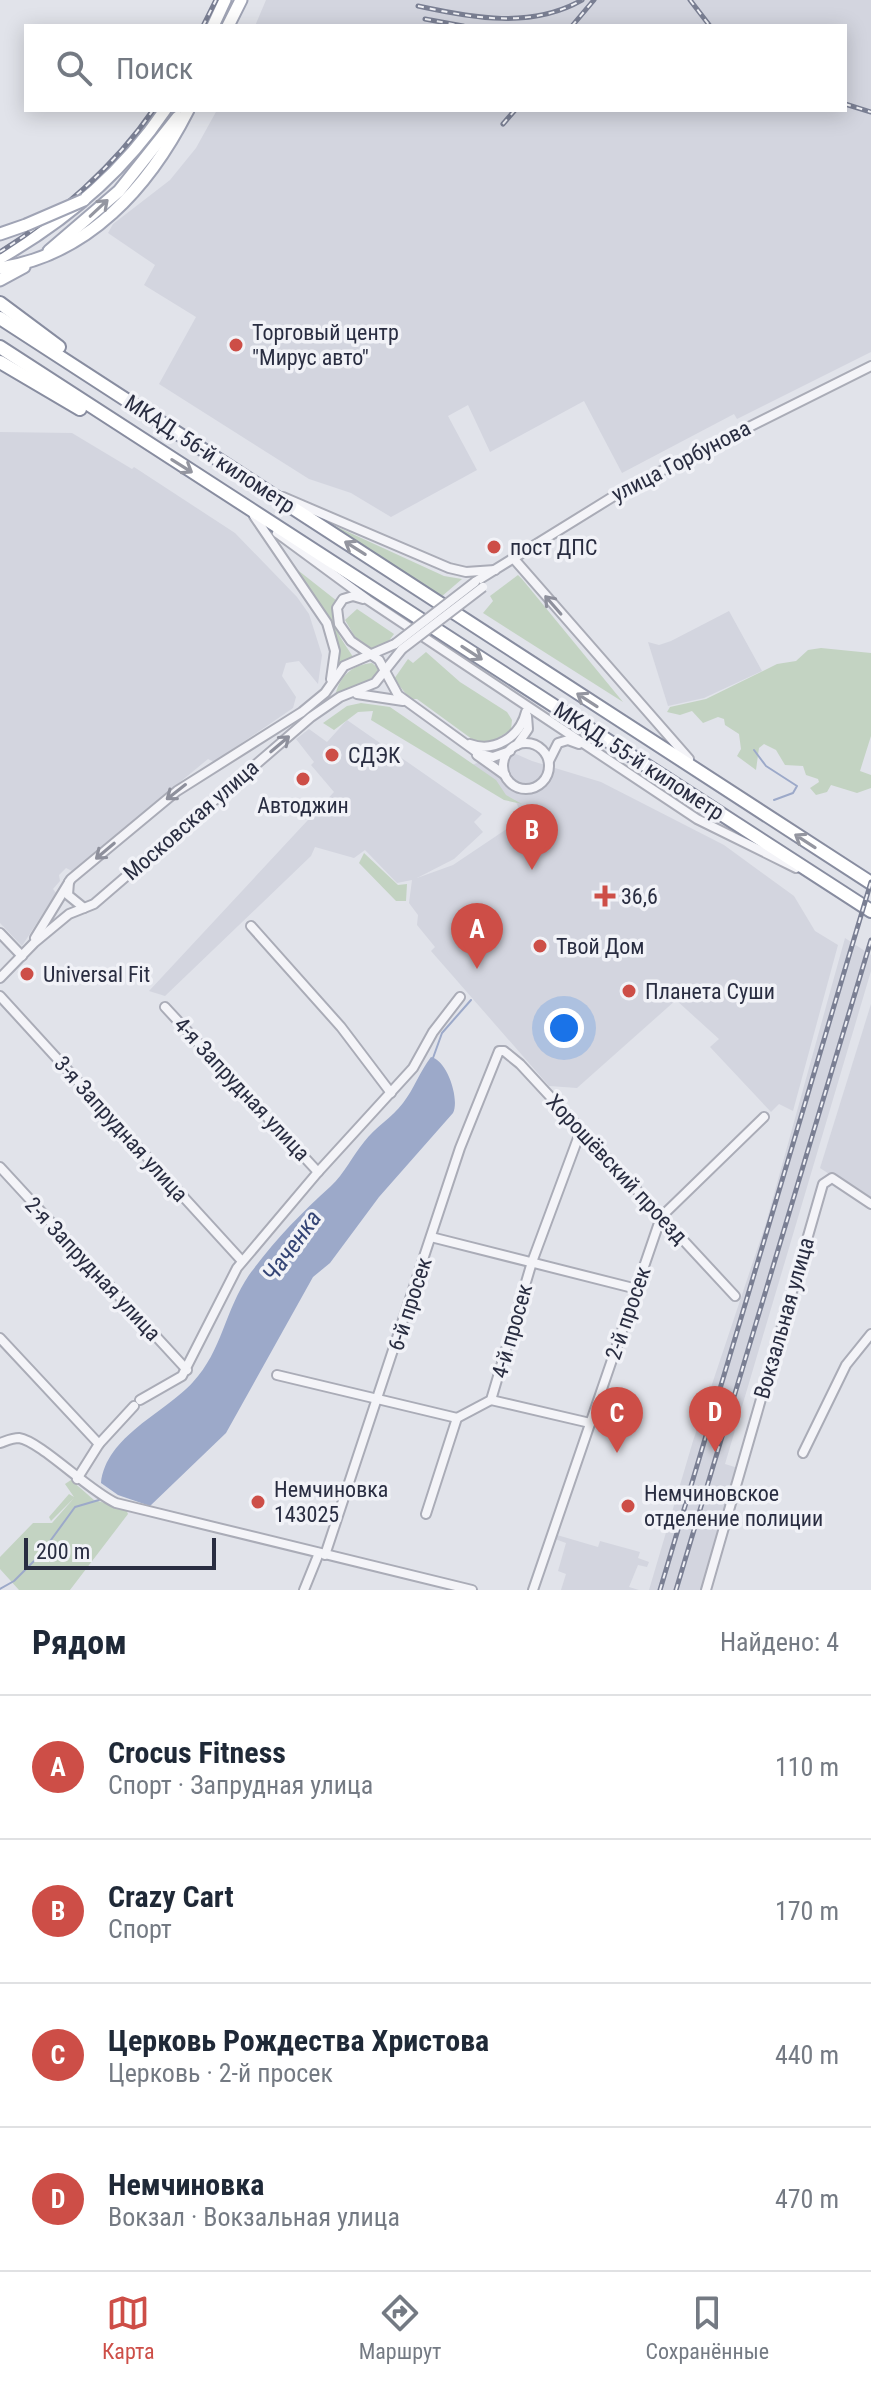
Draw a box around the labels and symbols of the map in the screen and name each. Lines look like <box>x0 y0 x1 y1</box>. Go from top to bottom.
one-way arrow <box>89 200 109 218</box>
place label: Торговый центр "Мирус авто" <box>252 320 399 370</box>
marker: Торговый центр "Мирус авто" <box>227 336 245 354</box>
street label: МКАД, 56-й километр <box>120 390 300 518</box>
street label: улица Горбунова <box>607 415 755 507</box>
one-way arrow <box>170 459 193 475</box>
place label: пост ДПС <box>510 535 597 560</box>
marker: пост ДПС <box>485 538 503 556</box>
one-way arrow <box>344 539 366 556</box>
one-way arrow <box>544 596 562 616</box>
one-way arrow <box>460 645 483 661</box>
one-way arrow <box>576 691 599 707</box>
street label: МКАД, 55-й километр <box>549 697 729 825</box>
one-way arrow <box>269 735 290 753</box>
place label: СДЭК <box>348 743 401 768</box>
marker: СДЭК <box>323 746 341 764</box>
street label: Московская улица <box>118 755 264 885</box>
marker: Автоджин <box>294 770 312 788</box>
one-way arrow <box>166 783 187 801</box>
place label: Автоджин <box>257 793 349 818</box>
pin: B <box>506 804 558 870</box>
one-way arrow <box>795 832 817 849</box>
one-way arrow <box>94 841 115 859</box>
place label: 36,6 <box>621 884 658 909</box>
marker: 36,6 <box>596 887 614 905</box>
pin: A <box>451 903 503 969</box>
place label: Твой Дом <box>556 934 645 959</box>
marker: Твой Дом <box>531 937 549 955</box>
place label: Universal Fit <box>43 962 150 987</box>
marker: Universal Fit <box>18 965 36 983</box>
place label: Планета Суши <box>645 979 775 1004</box>
marker: Планета Суши <box>620 982 638 1000</box>
your location <box>544 1008 584 1048</box>
street label: 4-я Запрудная улица <box>169 1012 315 1166</box>
street label: 3-я Запрудная улица <box>49 1051 193 1207</box>
street label: Хорошёвский проезд <box>541 1089 693 1249</box>
street label: 2-я Запрудная улица <box>20 1192 166 1346</box>
water label: Чаченка <box>257 1205 327 1287</box>
street label: Вокзальная улица <box>749 1235 819 1401</box>
street label: 6-й просек <box>383 1254 437 1354</box>
street label: 2-й просек <box>600 1263 656 1363</box>
street label: 4-й просек <box>487 1281 537 1381</box>
pin: D <box>689 1386 741 1452</box>
pin: C <box>591 1387 643 1453</box>
place label: Немчиновка 143025 <box>274 1477 388 1527</box>
place label: Немчиновское отделение полиции <box>644 1481 823 1531</box>
marker: Немчиновка 143025 <box>249 1493 267 1511</box>
marker: Немчиновское отделение полиции <box>619 1497 637 1515</box>
scale bar <box>24 1534 216 1570</box>

